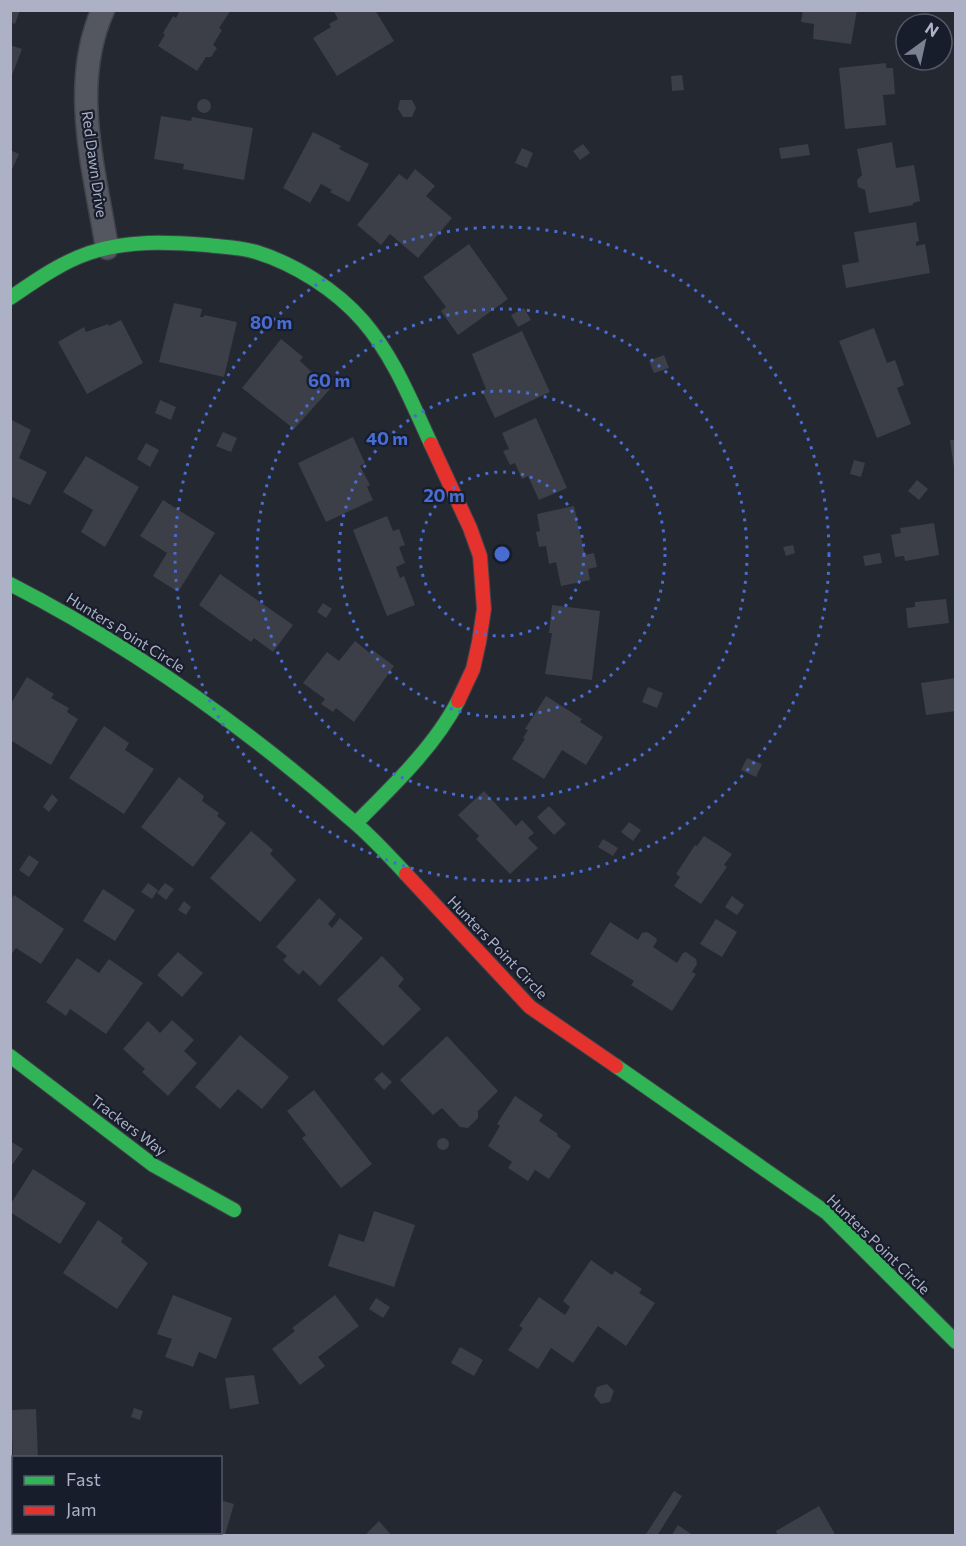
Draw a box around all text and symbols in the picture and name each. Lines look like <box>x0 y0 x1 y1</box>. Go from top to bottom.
north arrow <box>894 12 954 72</box>
text: N <box>922 18 943 40</box>
street label: Red Dawn Drive <box>79 110 111 219</box>
text: 80 m <box>250 311 292 333</box>
text: 60 m <box>308 369 350 391</box>
text: 40 m <box>366 427 408 449</box>
text: 20 m <box>423 484 465 506</box>
centre of rings <box>492 544 512 564</box>
street label: Hunters Point Circle <box>63 588 189 676</box>
street label: Hunters Point Circle <box>444 892 552 1002</box>
street label: Trackers Way <box>87 1091 171 1160</box>
street label: Hunters Point Circle <box>824 1190 934 1298</box>
legend <box>12 1456 222 1534</box>
text: Fast <box>66 1468 101 1490</box>
text: Jam <box>66 1498 96 1520</box>

